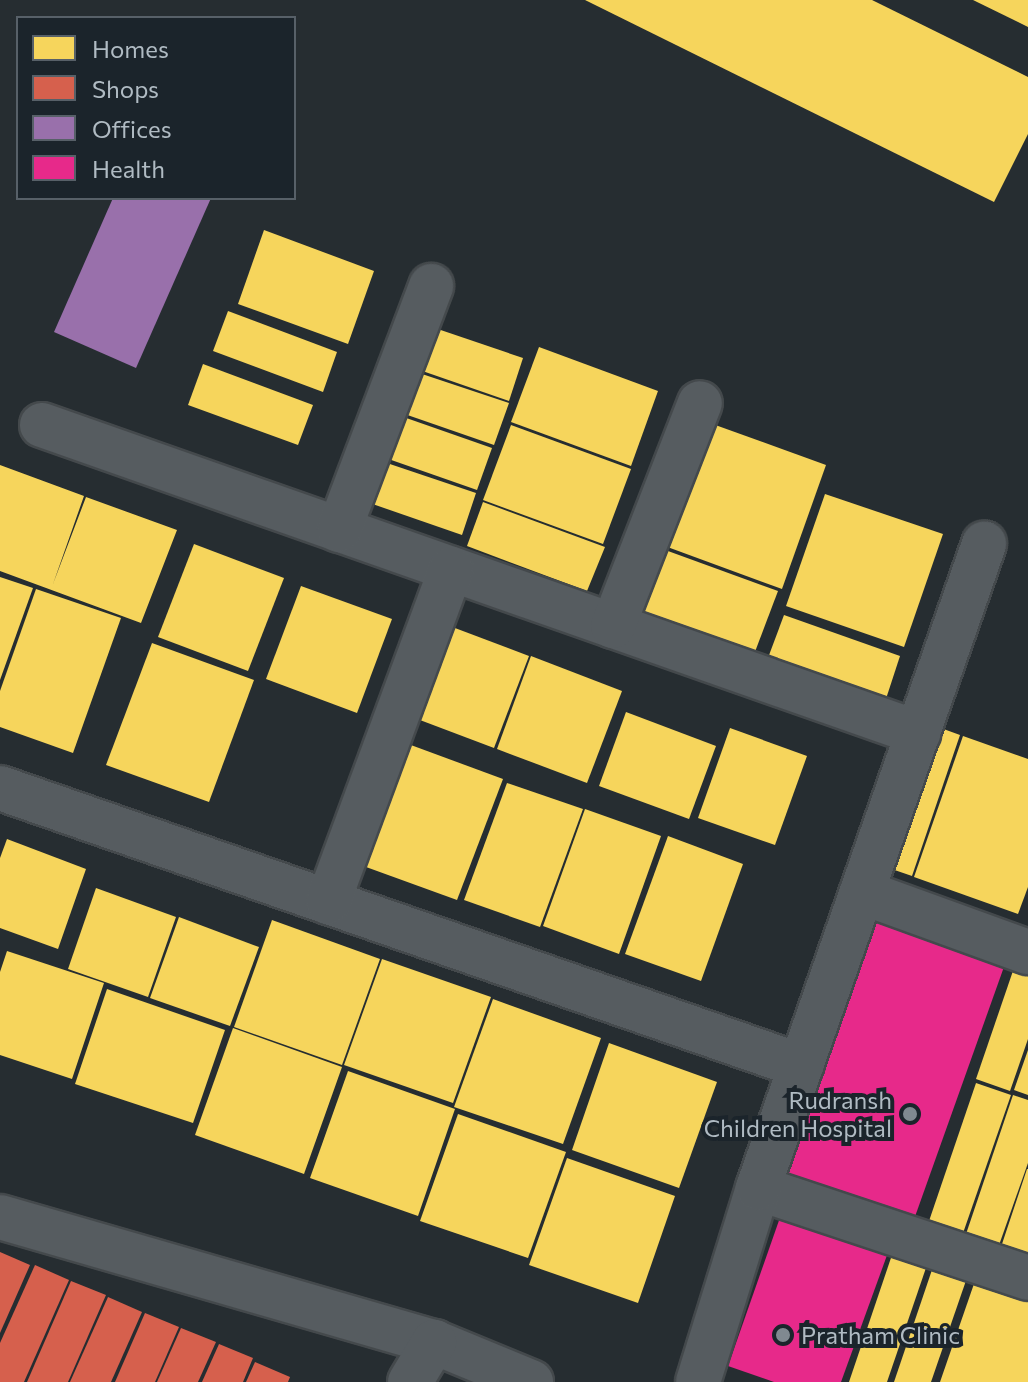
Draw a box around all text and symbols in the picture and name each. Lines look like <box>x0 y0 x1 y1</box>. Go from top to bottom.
legend <box>16 16 296 200</box>
text: Homes <box>92 34 169 63</box>
text: Shops <box>92 74 159 103</box>
text: Offices <box>92 114 172 143</box>
text: Health <box>92 154 165 183</box>
place label: Rudransh Children Hospital <box>704 1086 892 1142</box>
marker: Rudransh Children Hospital <box>899 1103 921 1125</box>
place label: Pratham Clinic <box>801 1321 960 1349</box>
marker: Pratham Clinic <box>772 1324 794 1346</box>

